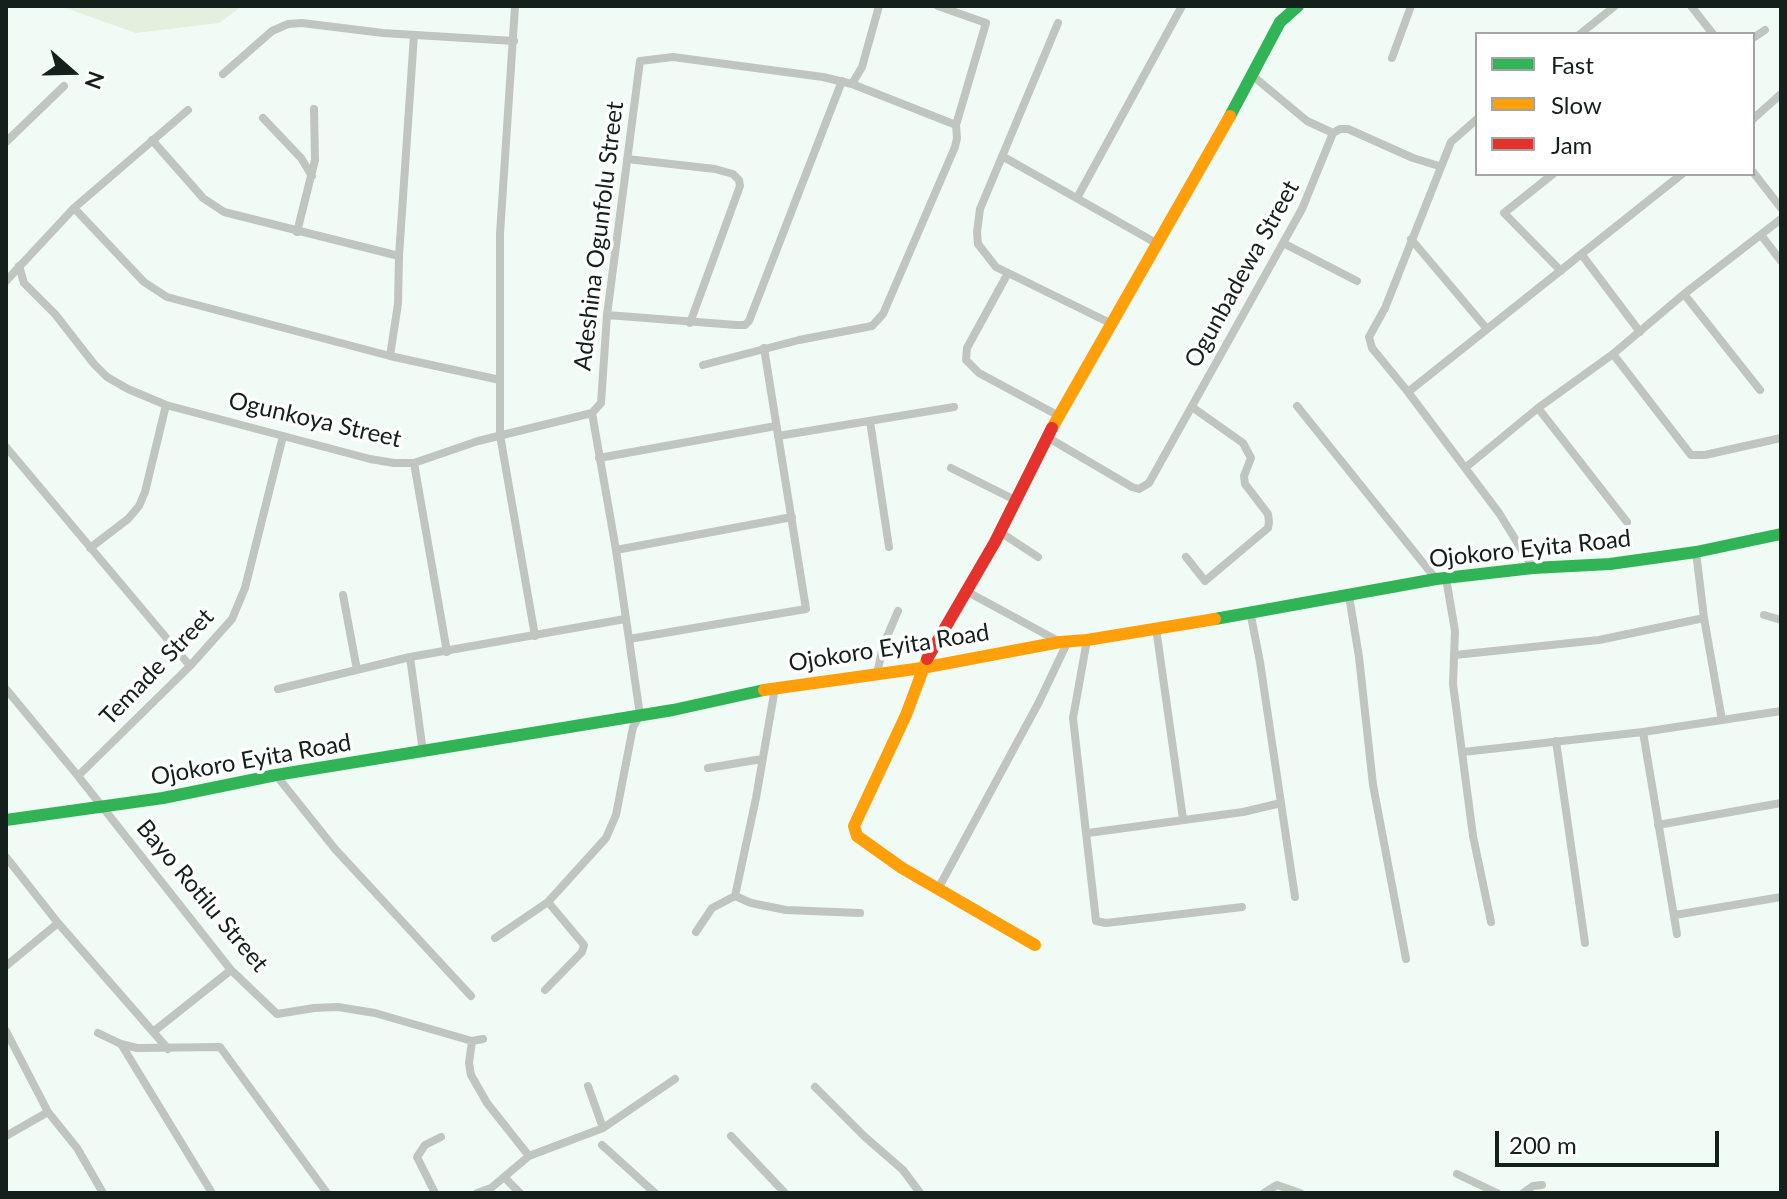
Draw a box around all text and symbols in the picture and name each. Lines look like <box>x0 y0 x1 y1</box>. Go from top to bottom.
north arrow <box>32 32 112 112</box>
legend <box>1475 32 1755 176</box>
text: Fast <box>1551 50 1594 79</box>
text: N <box>79 68 111 93</box>
text: Slow <box>1551 90 1602 119</box>
street label: Adeshina Ogunfolu Street <box>568 100 630 372</box>
text: Jam <box>1551 130 1592 159</box>
street label: Ogunbadewa Street <box>1179 175 1305 373</box>
street label: Ogunkoya Street <box>226 386 404 454</box>
street label: Ojokoro Eyita Road <box>1428 524 1632 574</box>
street label: Temade Street <box>94 603 220 731</box>
street label: Ojokoro Eyita Road <box>787 618 991 678</box>
street label: Ojokoro Eyita Road <box>149 728 353 792</box>
street label: Bayo Rotilu Street <box>130 814 274 978</box>
scale bar <box>1499 1115 1723 1165</box>
text: 200 m <box>1509 1130 1577 1159</box>

